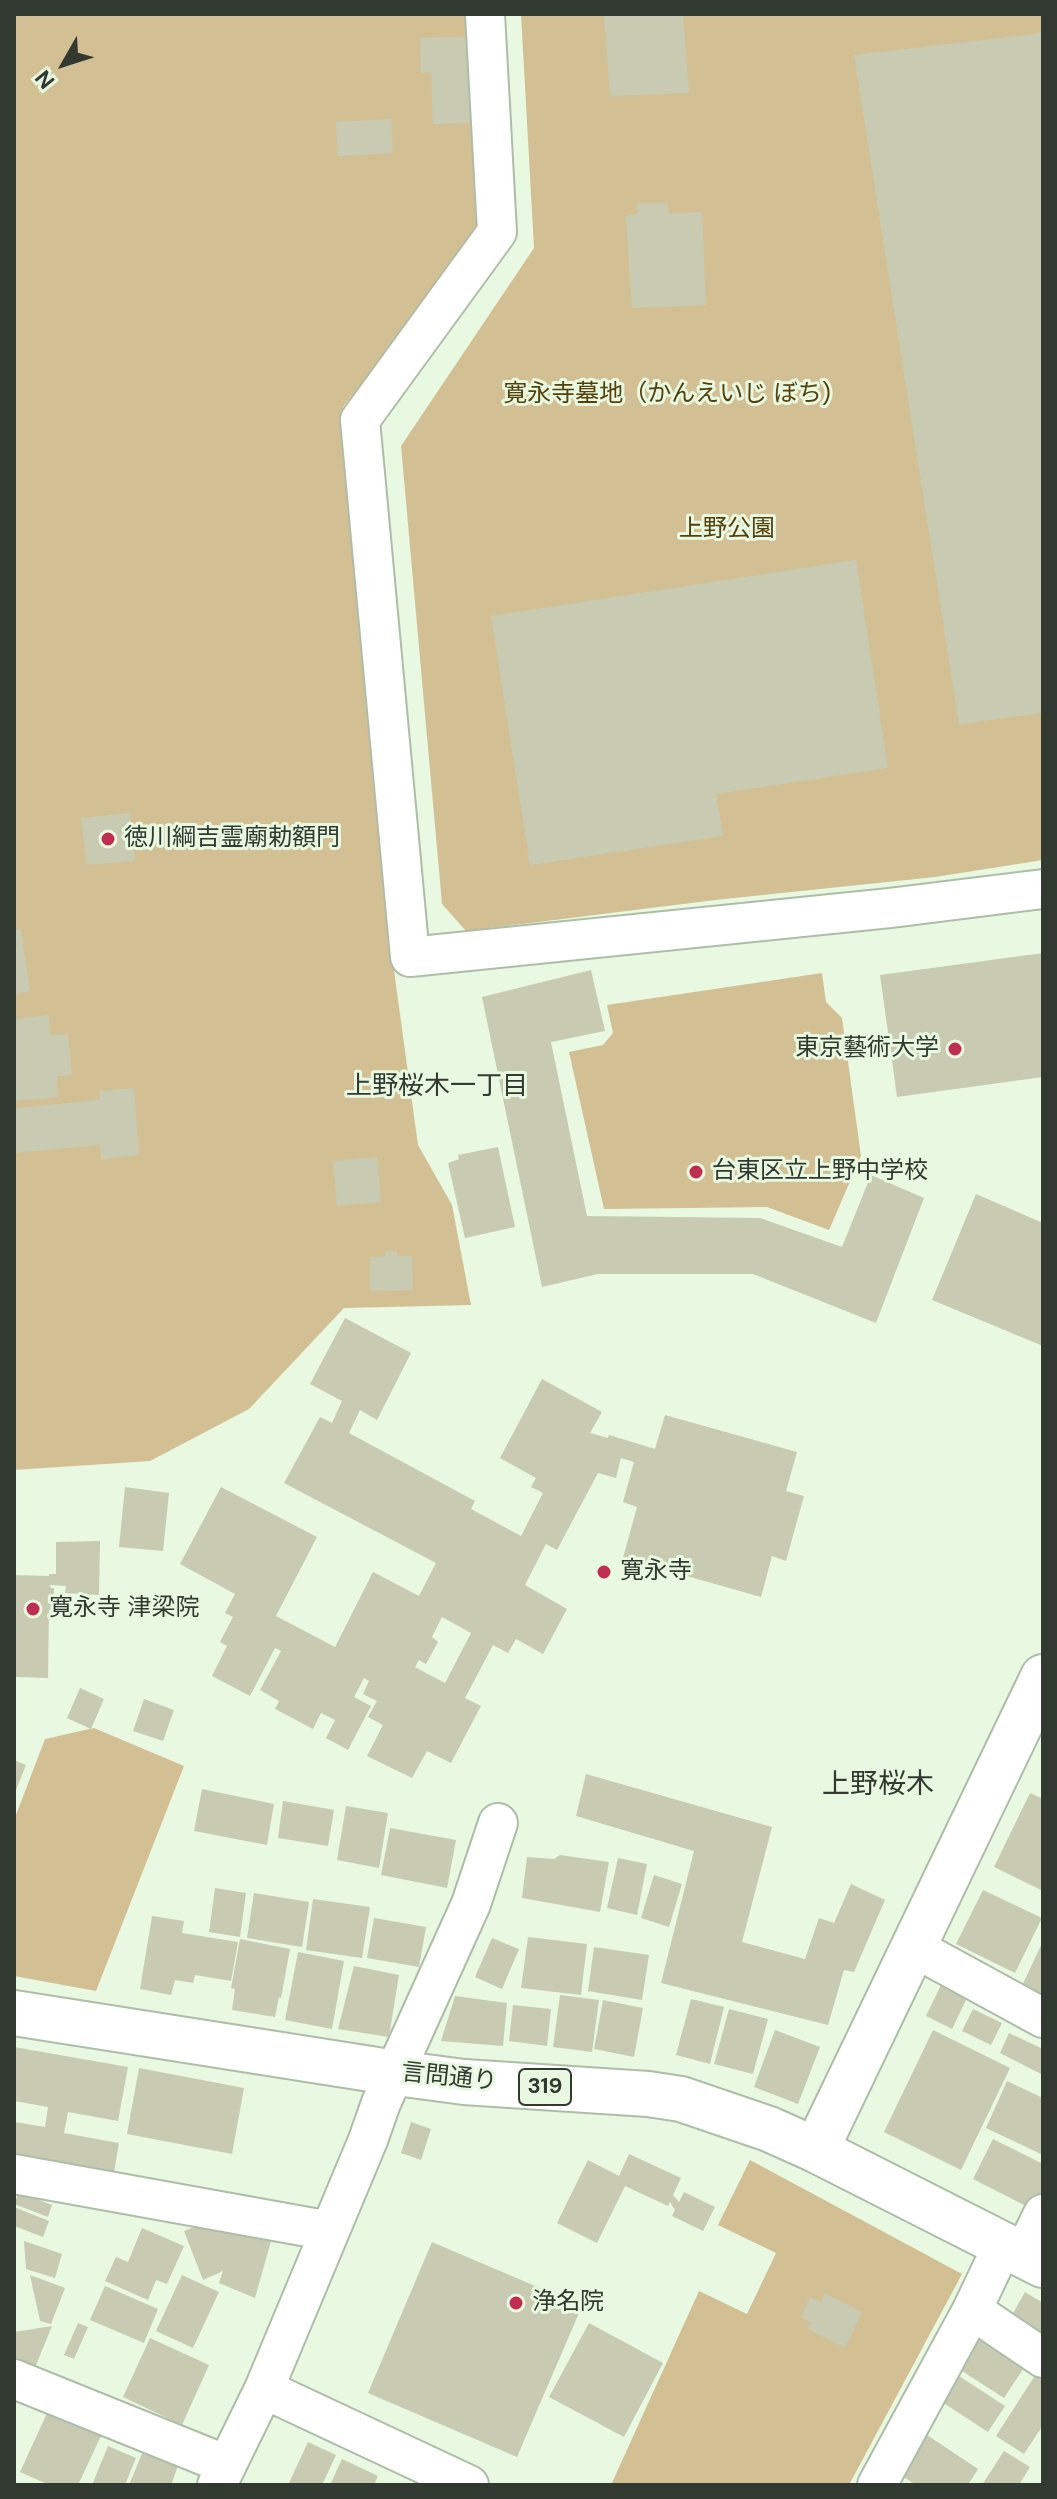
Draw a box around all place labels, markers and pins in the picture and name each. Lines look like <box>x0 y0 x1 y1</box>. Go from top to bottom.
place label: 徳川綱吉霊廟勅額門 <box>124 825 340 853</box>
marker: 徳川綱吉霊廟勅額門 <box>99 830 117 848</box>
place label: 東京藝術大学 <box>795 1035 939 1063</box>
marker: 東京藝術大学 <box>946 1040 964 1058</box>
place label: 台東区立上野中学校 <box>712 1158 928 1186</box>
marker: 台東区立上野中学校 <box>687 1163 705 1181</box>
place label: 寛永寺 <box>620 1558 692 1586</box>
marker: 寛永寺 <box>595 1563 613 1581</box>
place label: 寛永寺 津梁院 <box>49 1595 199 1623</box>
marker: 寛永寺 津梁院 <box>24 1600 42 1618</box>
place label: 浄名院 <box>532 2289 604 2317</box>
marker: 浄名院 <box>507 2294 525 2312</box>

